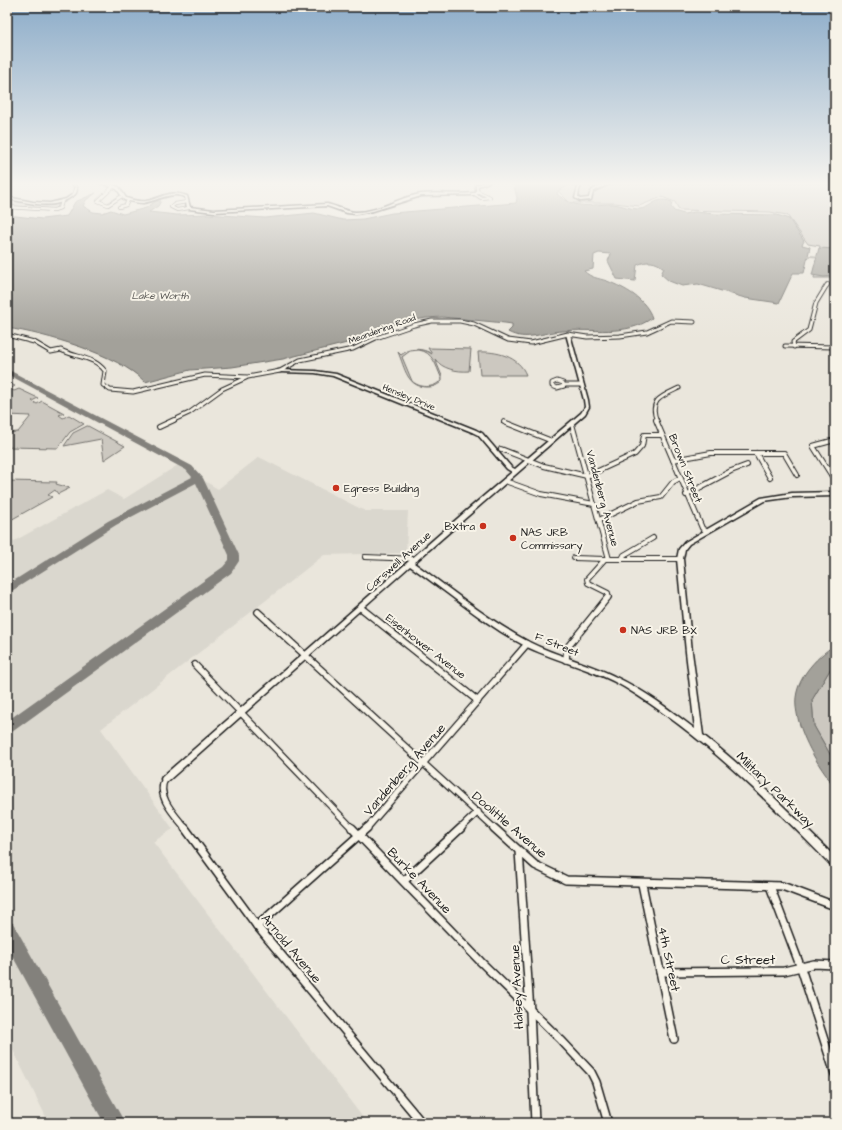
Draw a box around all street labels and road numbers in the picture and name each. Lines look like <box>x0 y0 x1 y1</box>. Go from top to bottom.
street label: Meandering Road <box>347 311 418 348</box>
street label: Hensley Drive <box>380 381 437 414</box>
street label: Brown Street <box>665 432 706 505</box>
street label: Vandenberg Avenue <box>581 448 623 548</box>
street label: Carswell Avenue <box>362 528 434 595</box>
street label: Eisenhower Avenue <box>383 610 469 682</box>
street label: F Street <box>533 629 581 660</box>
street label: Vandenberg Avenue <box>360 720 451 820</box>
street label: Military Parkway <box>732 748 818 832</box>
street label: Doolittle Avenue <box>468 787 551 862</box>
street label: Burke Avenue <box>383 844 455 918</box>
street label: Arnold Avenue <box>257 910 326 987</box>
street label: 4th Street <box>653 925 685 994</box>
street label: Halsey Avenue <box>506 944 529 1030</box>
street label: C Street <box>721 951 776 969</box>

